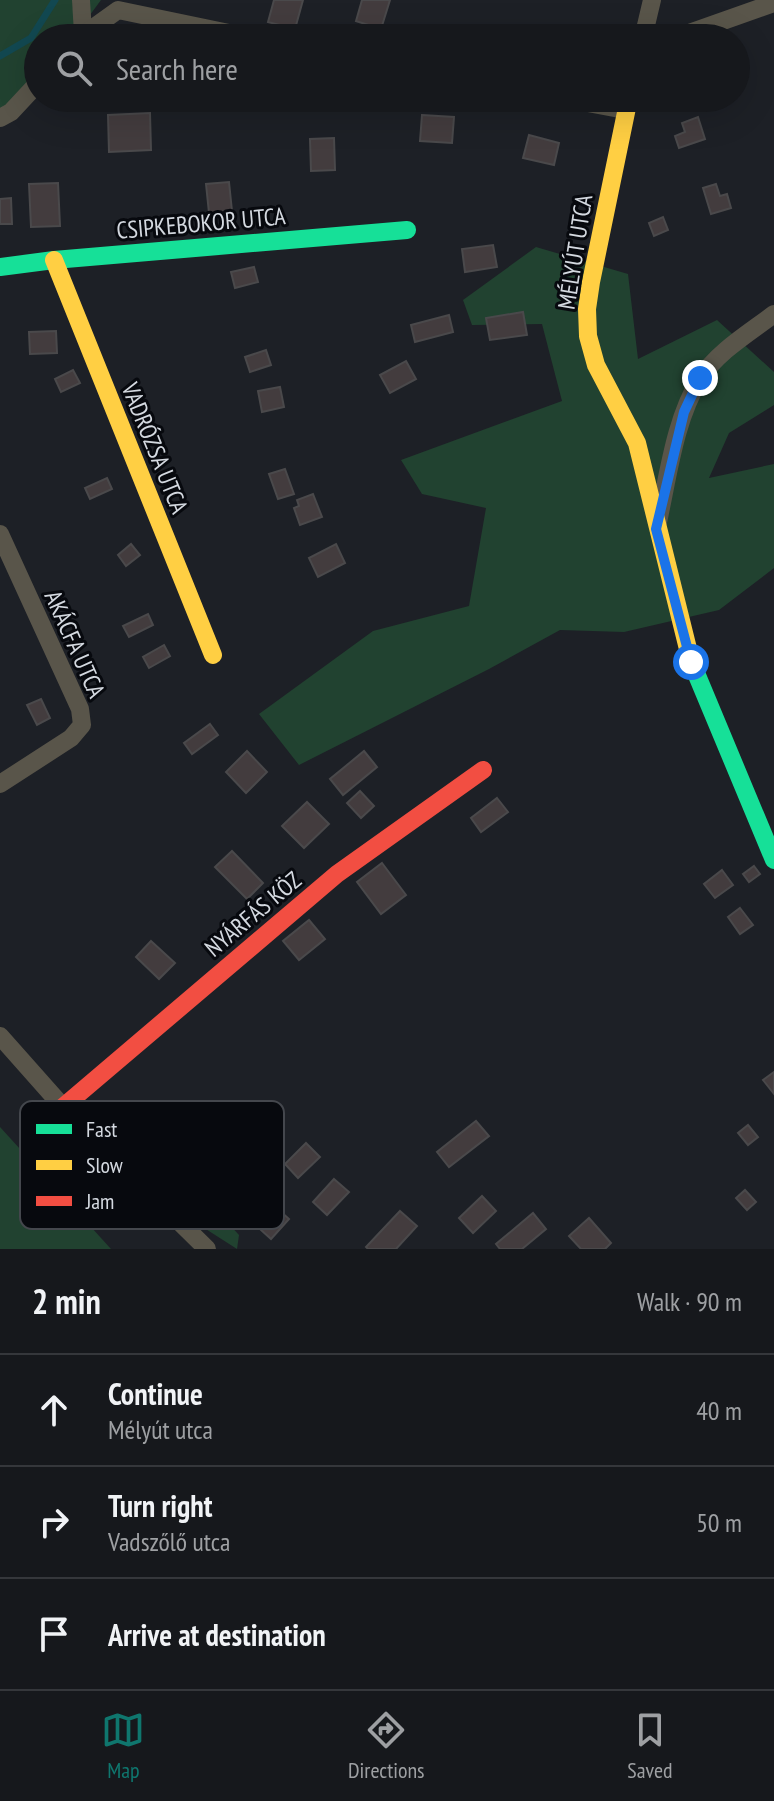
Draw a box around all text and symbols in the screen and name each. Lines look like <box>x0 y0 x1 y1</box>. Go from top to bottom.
search box <box>24 24 750 112</box>
icon: search <box>52 46 96 90</box>
text: Search here <box>116 49 238 88</box>
street label: MÉLYÚT UTCA <box>551 192 599 312</box>
street label: CSIPKEBOKOR UTCA <box>115 200 287 246</box>
route end <box>682 360 718 396</box>
street label: VADRÓZSA UTCA <box>114 377 196 518</box>
street label: AKÁCFA UTCA <box>38 586 113 703</box>
route start <box>673 644 709 680</box>
street label: NYÁRFÁS KÖZ <box>198 865 308 963</box>
legend <box>20 1101 284 1229</box>
text: Fast <box>86 1115 117 1143</box>
text: Slow <box>86 1151 123 1179</box>
text: Jam <box>85 1187 114 1215</box>
text: 2 min <box>32 1279 101 1323</box>
text: Walk · 90 m <box>637 1285 742 1318</box>
text: Continue <box>108 1374 203 1413</box>
icon: ahead <box>32 1388 76 1432</box>
text: 40 m <box>696 1394 742 1427</box>
text: Mélyút utca <box>108 1413 213 1446</box>
text: Turn right <box>108 1486 212 1525</box>
icon: right <box>32 1500 76 1544</box>
text: 50 m <box>696 1506 742 1539</box>
text: Vadszőlő utca <box>108 1525 230 1558</box>
icon: arrive <box>32 1612 76 1656</box>
text: Arrive at destination <box>108 1615 326 1654</box>
tab: Map <box>101 1708 145 1784</box>
tab: Directions <box>348 1708 425 1784</box>
tab: Saved <box>627 1708 673 1784</box>

